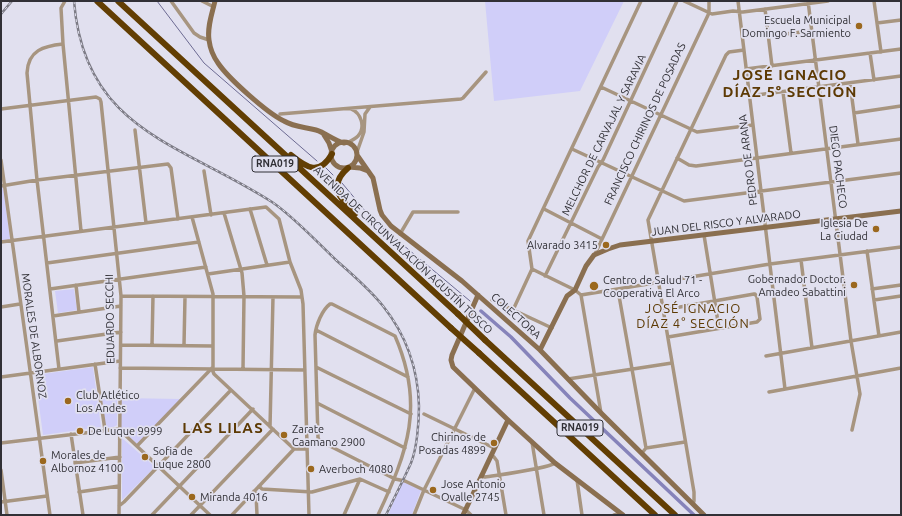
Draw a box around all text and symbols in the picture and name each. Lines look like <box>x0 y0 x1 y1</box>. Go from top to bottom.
place label: Escuela Municipal Domingo F. Sarmiento <box>742 13 851 39</box>
marker: Escuela Municipal Domingo F. Sarmiento <box>854 21 864 31</box>
street label: FRANCISCO CHIRINOS DE POSADAS <box>601 41 689 207</box>
street label: MELCHOR DE CARVAJAL Y SARAVIA <box>559 52 649 218</box>
district label: JOSÉ IGNACIO DÍAZ 5° SECCIÓN <box>723 66 857 101</box>
street label: PEDRO DE ARANA <box>736 114 760 206</box>
street label: DIEGO PACHECO <box>826 125 850 209</box>
road number: RNA019 <box>252 156 298 172</box>
street label: AVENIDA DE CIRCUNVALACIÓN AGUSTÍN TOSCO <box>311 163 495 337</box>
street label: JUAN DEL RISCO Y ALVARADO <box>651 207 801 239</box>
place label: Iglesia De La Ciudad <box>820 216 868 242</box>
marker: Iglesia De La Ciudad <box>871 224 881 234</box>
place label: Alvarado 3415 <box>527 238 598 252</box>
marker: Alvarado 3415 <box>601 240 611 250</box>
street label: MORALES DE ALBORNOZ <box>19 272 49 400</box>
place label: Gobernador Doctor. Amadeo Sabattini <box>748 272 846 298</box>
place label: Centro de Salud 71 - Cooperativa El Arco <box>603 273 702 299</box>
street label: EDUARDO SECCHI <box>103 274 117 364</box>
marker: Centro de Salud 71 - Cooperativa El Arco <box>588 280 600 292</box>
marker: Gobernador Doctor. Amadeo Sabattini <box>849 280 859 290</box>
street label: COLECTORA <box>488 290 544 342</box>
district label: JOSÉ IGNACIO DÍAZ 4° SECCIÓN <box>636 301 750 332</box>
place label: Club Atlético Los Andes <box>76 388 140 414</box>
marker: Club Atlético Los Andes <box>63 396 73 406</box>
district label: LAS LILAS <box>182 419 264 437</box>
road number: RNA019 <box>557 420 603 436</box>
place label: Zarate Caamano 2900 <box>292 422 365 448</box>
place label: De Luque 9999 <box>88 424 162 438</box>
marker: De Luque 9999 <box>75 426 85 436</box>
marker: Zarate Caamano 2900 <box>279 430 289 440</box>
place label: Chirinos de Posadas 4899 <box>418 430 486 456</box>
marker: Chirinos de Posadas 4899 <box>489 438 499 448</box>
place label: Sofia de Luque 2800 <box>153 444 211 470</box>
place label: Morales de Albornoz 4100 <box>51 448 123 474</box>
marker: Sofia de Luque 2800 <box>140 452 150 462</box>
marker: Morales de Albornoz 4100 <box>38 456 48 466</box>
place label: Averboch 4080 <box>319 462 393 476</box>
marker: Averboch 4080 <box>306 464 316 474</box>
place label: Jose Antonio Ovalle 2745 <box>441 477 506 503</box>
marker: Jose Antonio Ovalle 2745 <box>428 485 438 495</box>
place label: Miranda 4016 <box>200 490 268 504</box>
marker: Miranda 4016 <box>187 492 197 502</box>

